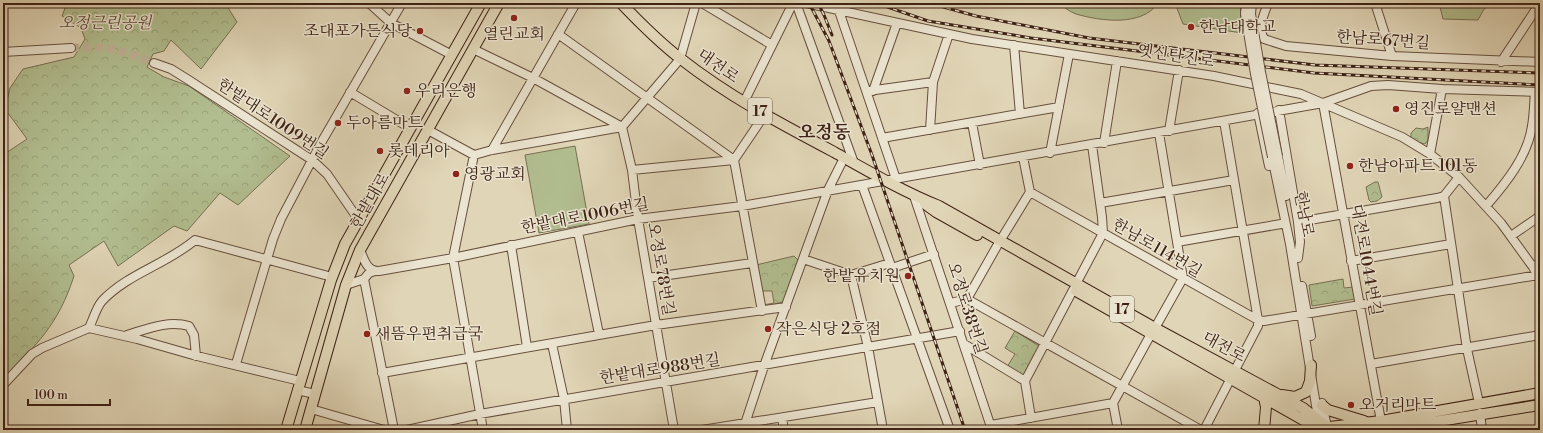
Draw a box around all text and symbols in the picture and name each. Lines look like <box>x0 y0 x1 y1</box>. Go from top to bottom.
park label: 오정근린공원 <box>59 13 153 33</box>
marker: 열린교회 <box>509 13 519 23</box>
place label: 한남대학교 <box>1199 17 1276 37</box>
place label: 조대포가든식당 <box>304 21 413 41</box>
marker: 한남대학교 <box>1186 22 1196 32</box>
place label: 열린교회 <box>483 24 545 44</box>
marker: 조대포가든식당 <box>415 26 425 36</box>
street label: 한남로67번길 <box>1335 27 1431 53</box>
street label: 옛신탄진로 <box>1136 40 1216 72</box>
street label: 대전로 <box>693 45 743 88</box>
street label: 한밭대로1009번길 <box>214 74 332 164</box>
place label: 우리은행 <box>415 81 477 101</box>
marker: 우리은행 <box>402 86 412 96</box>
road number: 17 <box>748 98 772 124</box>
place label: 영진로얄맨션 <box>1404 99 1497 119</box>
marker: 영진로얄맨션 <box>1391 104 1401 114</box>
place label: 두아름마트 <box>346 113 424 133</box>
marker: 두아름마트 <box>333 118 343 128</box>
district label: 오정동 <box>798 121 851 144</box>
place label: 롯데리아 <box>388 141 450 161</box>
marker: 롯데리아 <box>375 146 385 156</box>
place label: 한남아파트 101동 <box>1358 156 1478 176</box>
marker: 한남아파트 101동 <box>1345 161 1355 171</box>
place label: 영광교회 <box>464 164 526 184</box>
street label: 한밭대로 <box>346 169 394 233</box>
marker: 영광교회 <box>451 169 461 179</box>
street label: 한남로 <box>1290 189 1318 239</box>
street label: 한밭대로1006번길 <box>519 194 651 238</box>
street label: 대전로1044번길 <box>1346 202 1386 318</box>
street label: 한남로114번길 <box>1108 214 1206 282</box>
street label: 오정로78번길 <box>643 221 679 317</box>
street label: 오정로38번길 <box>943 259 991 357</box>
place label: 한밭유치원 <box>823 266 900 286</box>
marker: 한밭유치원 <box>903 271 913 281</box>
road number: 17 <box>1110 296 1134 322</box>
place label: 작은식당 2호점 <box>776 319 881 339</box>
place label: 새뜸우편취급국 <box>375 324 484 344</box>
marker: 작은식당 2호점 <box>763 324 773 334</box>
street label: 대전로 <box>1199 327 1250 367</box>
marker: 새뜸우편취급국 <box>362 329 372 339</box>
street label: 한밭대로988번길 <box>598 350 722 388</box>
scale bar <box>28 381 110 407</box>
text: 100 m <box>34 388 68 403</box>
place label: 오거리마트 <box>1359 395 1437 415</box>
marker: 오거리마트 <box>1346 400 1356 410</box>

